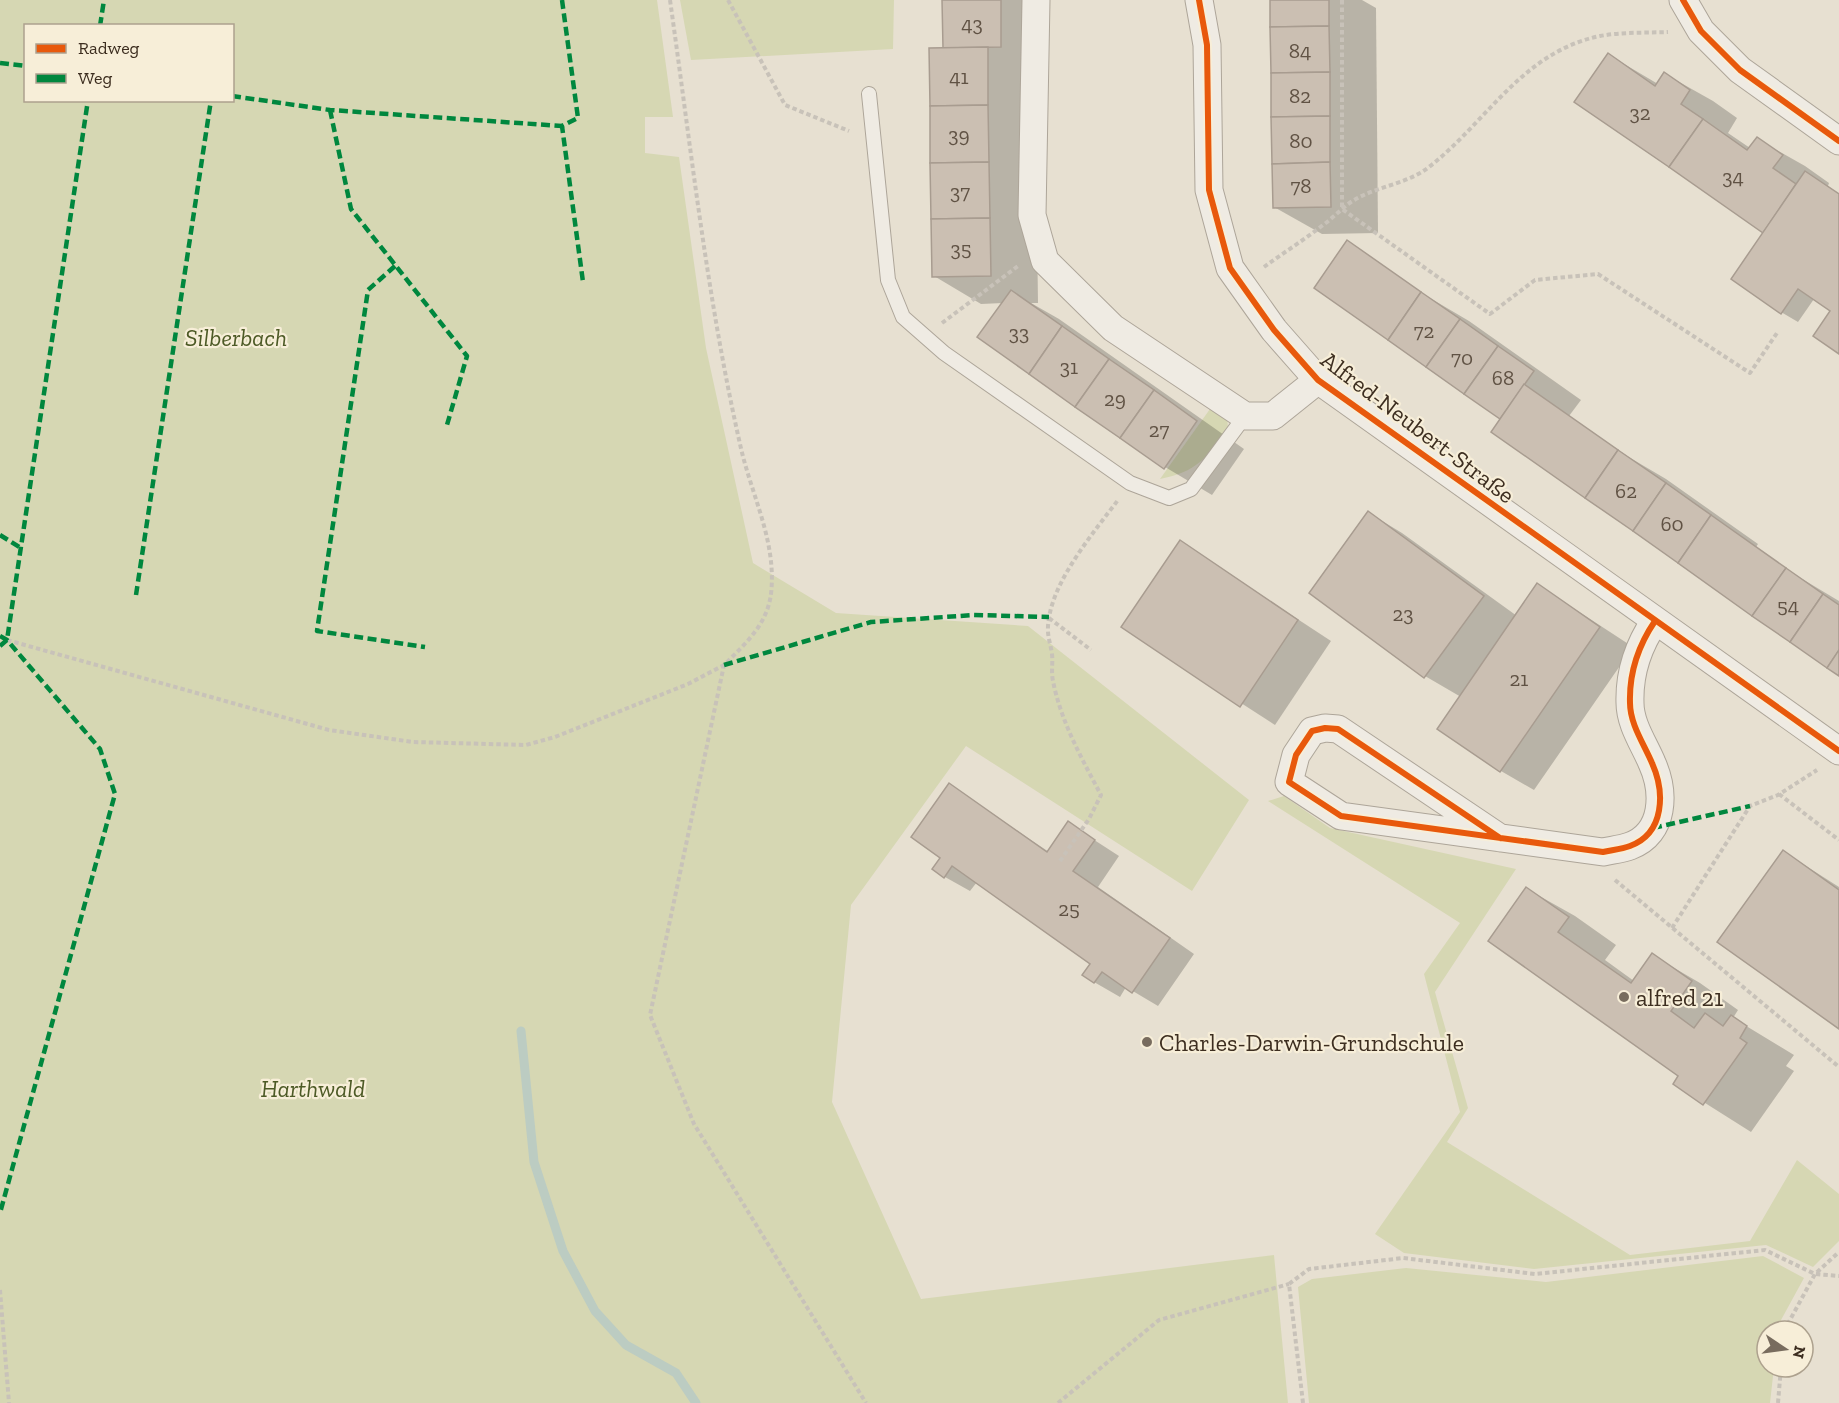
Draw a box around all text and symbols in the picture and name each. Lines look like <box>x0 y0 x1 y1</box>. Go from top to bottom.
house number: 43 <box>961 11 983 36</box>
legend <box>24 24 234 102</box>
text: Radweg <box>78 37 140 59</box>
house number: 84 <box>1289 38 1311 63</box>
house number: 41 <box>949 64 969 89</box>
text: Weg <box>78 67 112 89</box>
house number: 82 <box>1289 83 1311 108</box>
house number: 32 <box>1629 100 1651 125</box>
house number: 39 <box>948 122 970 147</box>
house number: 80 <box>1289 128 1313 153</box>
house number: 34 <box>1722 164 1744 189</box>
house number: 78 <box>1290 173 1312 198</box>
house number: 37 <box>950 179 970 204</box>
house number: 35 <box>950 236 972 261</box>
house number: 72 <box>1414 318 1434 343</box>
house number: 33 <box>1009 320 1029 345</box>
park label: Silberbach <box>185 323 287 352</box>
street label: Alfred-Neubert-Straße <box>1315 345 1521 509</box>
house number: 70 <box>1451 345 1473 370</box>
house number: 31 <box>1060 354 1078 379</box>
house number: 68 <box>1492 365 1514 390</box>
house number: 29 <box>1104 386 1126 411</box>
house number: 27 <box>1149 417 1169 442</box>
house number: 62 <box>1615 478 1637 503</box>
house number: 60 <box>1660 511 1684 536</box>
house number: 54 <box>1777 593 1799 618</box>
house number: 23 <box>1392 601 1414 626</box>
house number: 21 <box>1510 666 1528 691</box>
house number: 25 <box>1058 896 1080 921</box>
place label: alfred 21 <box>1636 983 1723 1012</box>
marker: alfred 21 <box>1617 990 1631 1004</box>
place label: Charles-Darwin-Grundschule <box>1159 1028 1464 1057</box>
marker: Charles-Darwin-Grundschule <box>1140 1035 1154 1049</box>
park label: Harthwald <box>261 1074 365 1103</box>
north arrow <box>1755 1319 1815 1379</box>
text: N <box>1789 1344 1810 1360</box>

